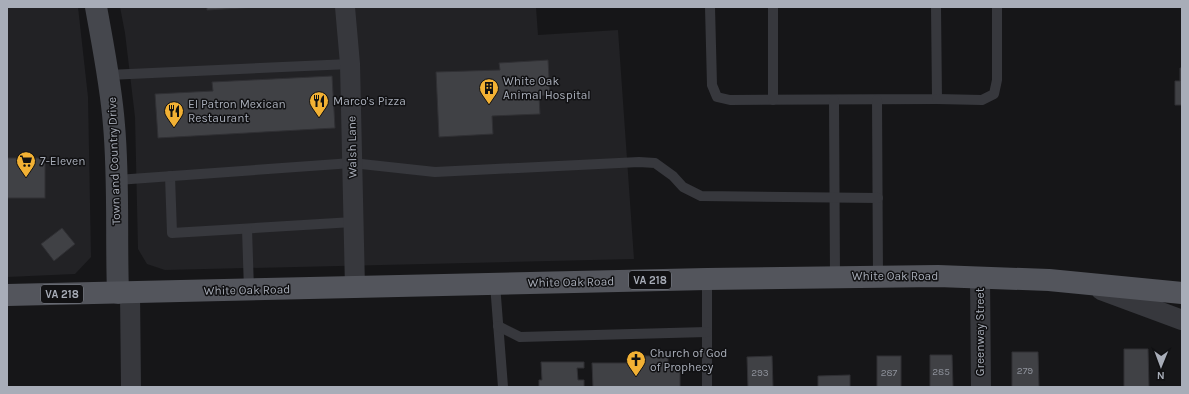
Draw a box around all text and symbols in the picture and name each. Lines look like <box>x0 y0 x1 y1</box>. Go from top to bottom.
place label: White Oak Animal Hospital <box>503 74 591 102</box>
building icon: White Oak Animal Hospital <box>478 77 500 105</box>
restaurant icon: Marco's Pizza <box>308 90 330 118</box>
place label: Marco's Pizza <box>333 94 406 108</box>
street label: Town and Country Drive <box>105 97 123 225</box>
place label: El Patron Mexican Restaurant <box>188 97 286 125</box>
restaurant icon: El Patron Mexican Restaurant <box>163 100 185 128</box>
street label: Walsh Lane <box>344 116 360 178</box>
supermarket icon: 7-Eleven <box>15 150 37 178</box>
place label: 7-Eleven <box>40 154 86 168</box>
street label: White Oak Road <box>852 269 938 283</box>
road number: VA 218 <box>629 271 671 289</box>
street label: White Oak Road <box>528 274 614 290</box>
street label: White Oak Road <box>204 282 290 298</box>
road number: VA 218 <box>41 285 83 303</box>
street label: Greenway Street <box>973 287 987 376</box>
place label: Church of God of Prophecy <box>650 346 727 374</box>
north arrow <box>1141 346 1181 386</box>
church icon: Church of God of Prophecy <box>625 349 647 377</box>
house number: 279 <box>1017 365 1033 377</box>
house number: 285 <box>932 366 950 378</box>
house number: 293 <box>751 367 769 379</box>
house number: 287 <box>881 367 898 379</box>
text: N <box>1157 369 1165 382</box>

